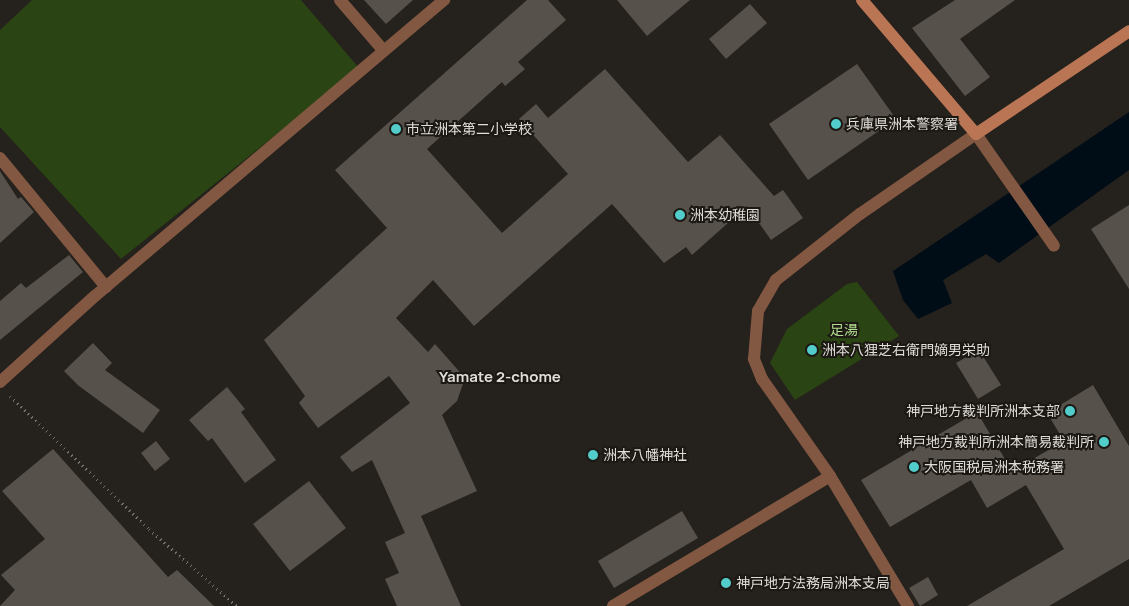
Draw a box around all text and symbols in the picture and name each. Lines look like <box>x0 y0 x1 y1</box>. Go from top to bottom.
place label: 兵庫県洲本警察署 <box>846 116 958 132</box>
marker: 兵庫県洲本警察署 <box>830 118 842 130</box>
place label: 市立洲本第二小学校 <box>406 121 532 137</box>
marker: 市立洲本第二小学校 <box>390 123 402 135</box>
place label: 洲本幼稚園 <box>690 207 760 223</box>
marker: 洲本幼稚園 <box>674 209 686 221</box>
park label: 足湯 <box>830 322 858 338</box>
place label: 洲本八狸芝右衛門嫡男栄助 <box>822 342 990 358</box>
marker: 洲本八狸芝右衛門嫡男栄助 <box>806 344 818 356</box>
district label: Yamate 2-chome <box>439 368 561 386</box>
place label: 神戸地方裁判所洲本支部 <box>906 403 1060 419</box>
marker: 神戸地方裁判所洲本支部 <box>1064 405 1076 417</box>
place label: 神戸地方裁判所洲本簡易裁判所 <box>898 434 1094 450</box>
marker: 神戸地方裁判所洲本簡易裁判所 <box>1098 436 1110 448</box>
place label: 洲本八幡神社 <box>603 447 687 463</box>
marker: 洲本八幡神社 <box>587 449 599 461</box>
place label: 大阪国税局洲本税務署 <box>924 459 1064 475</box>
marker: 大阪国税局洲本税務署 <box>908 461 920 473</box>
place label: 神戸地方法務局洲本支局 <box>736 575 890 591</box>
marker: 神戸地方法務局洲本支局 <box>720 577 732 589</box>

